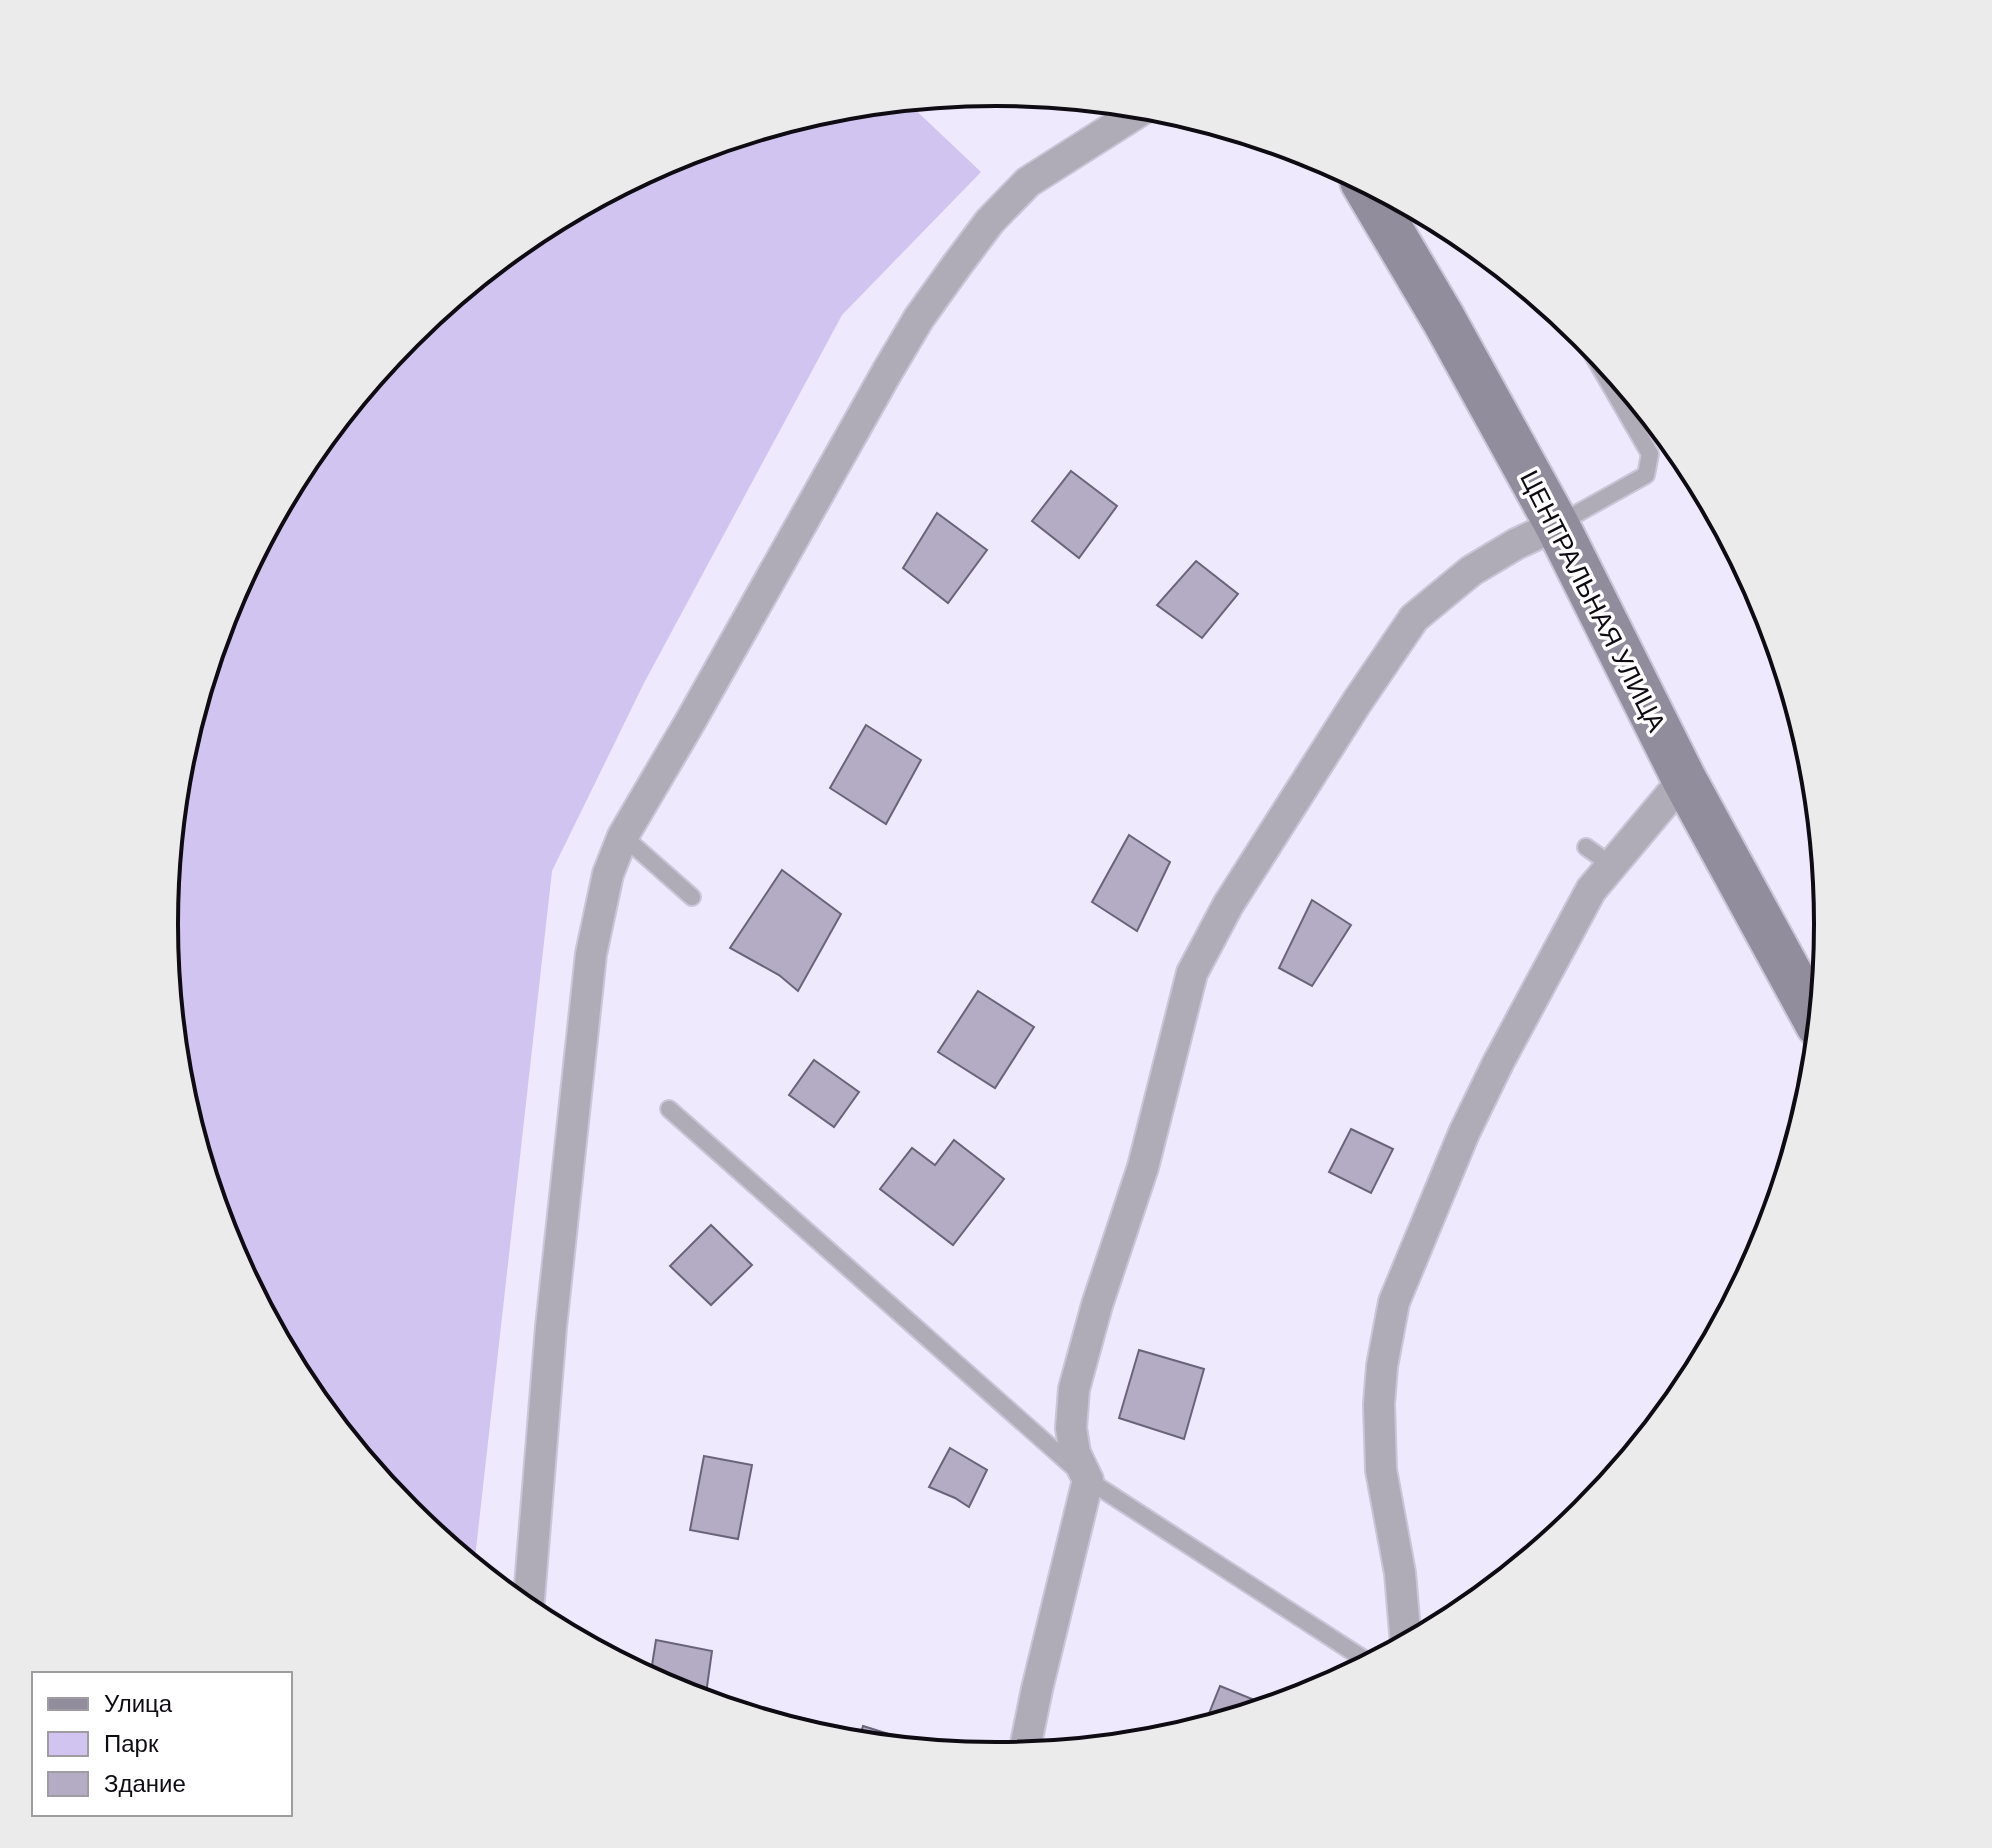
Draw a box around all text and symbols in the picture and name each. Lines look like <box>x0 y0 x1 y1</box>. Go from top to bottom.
street label: ЦЕНТРАЛЬНАЯ УЛИЦА <box>1514 465 1672 737</box>
legend <box>32 1672 292 1816</box>
text: Улица <box>104 1690 173 1717</box>
text: Парк <box>104 1730 159 1757</box>
text: Здание <box>104 1770 186 1797</box>

